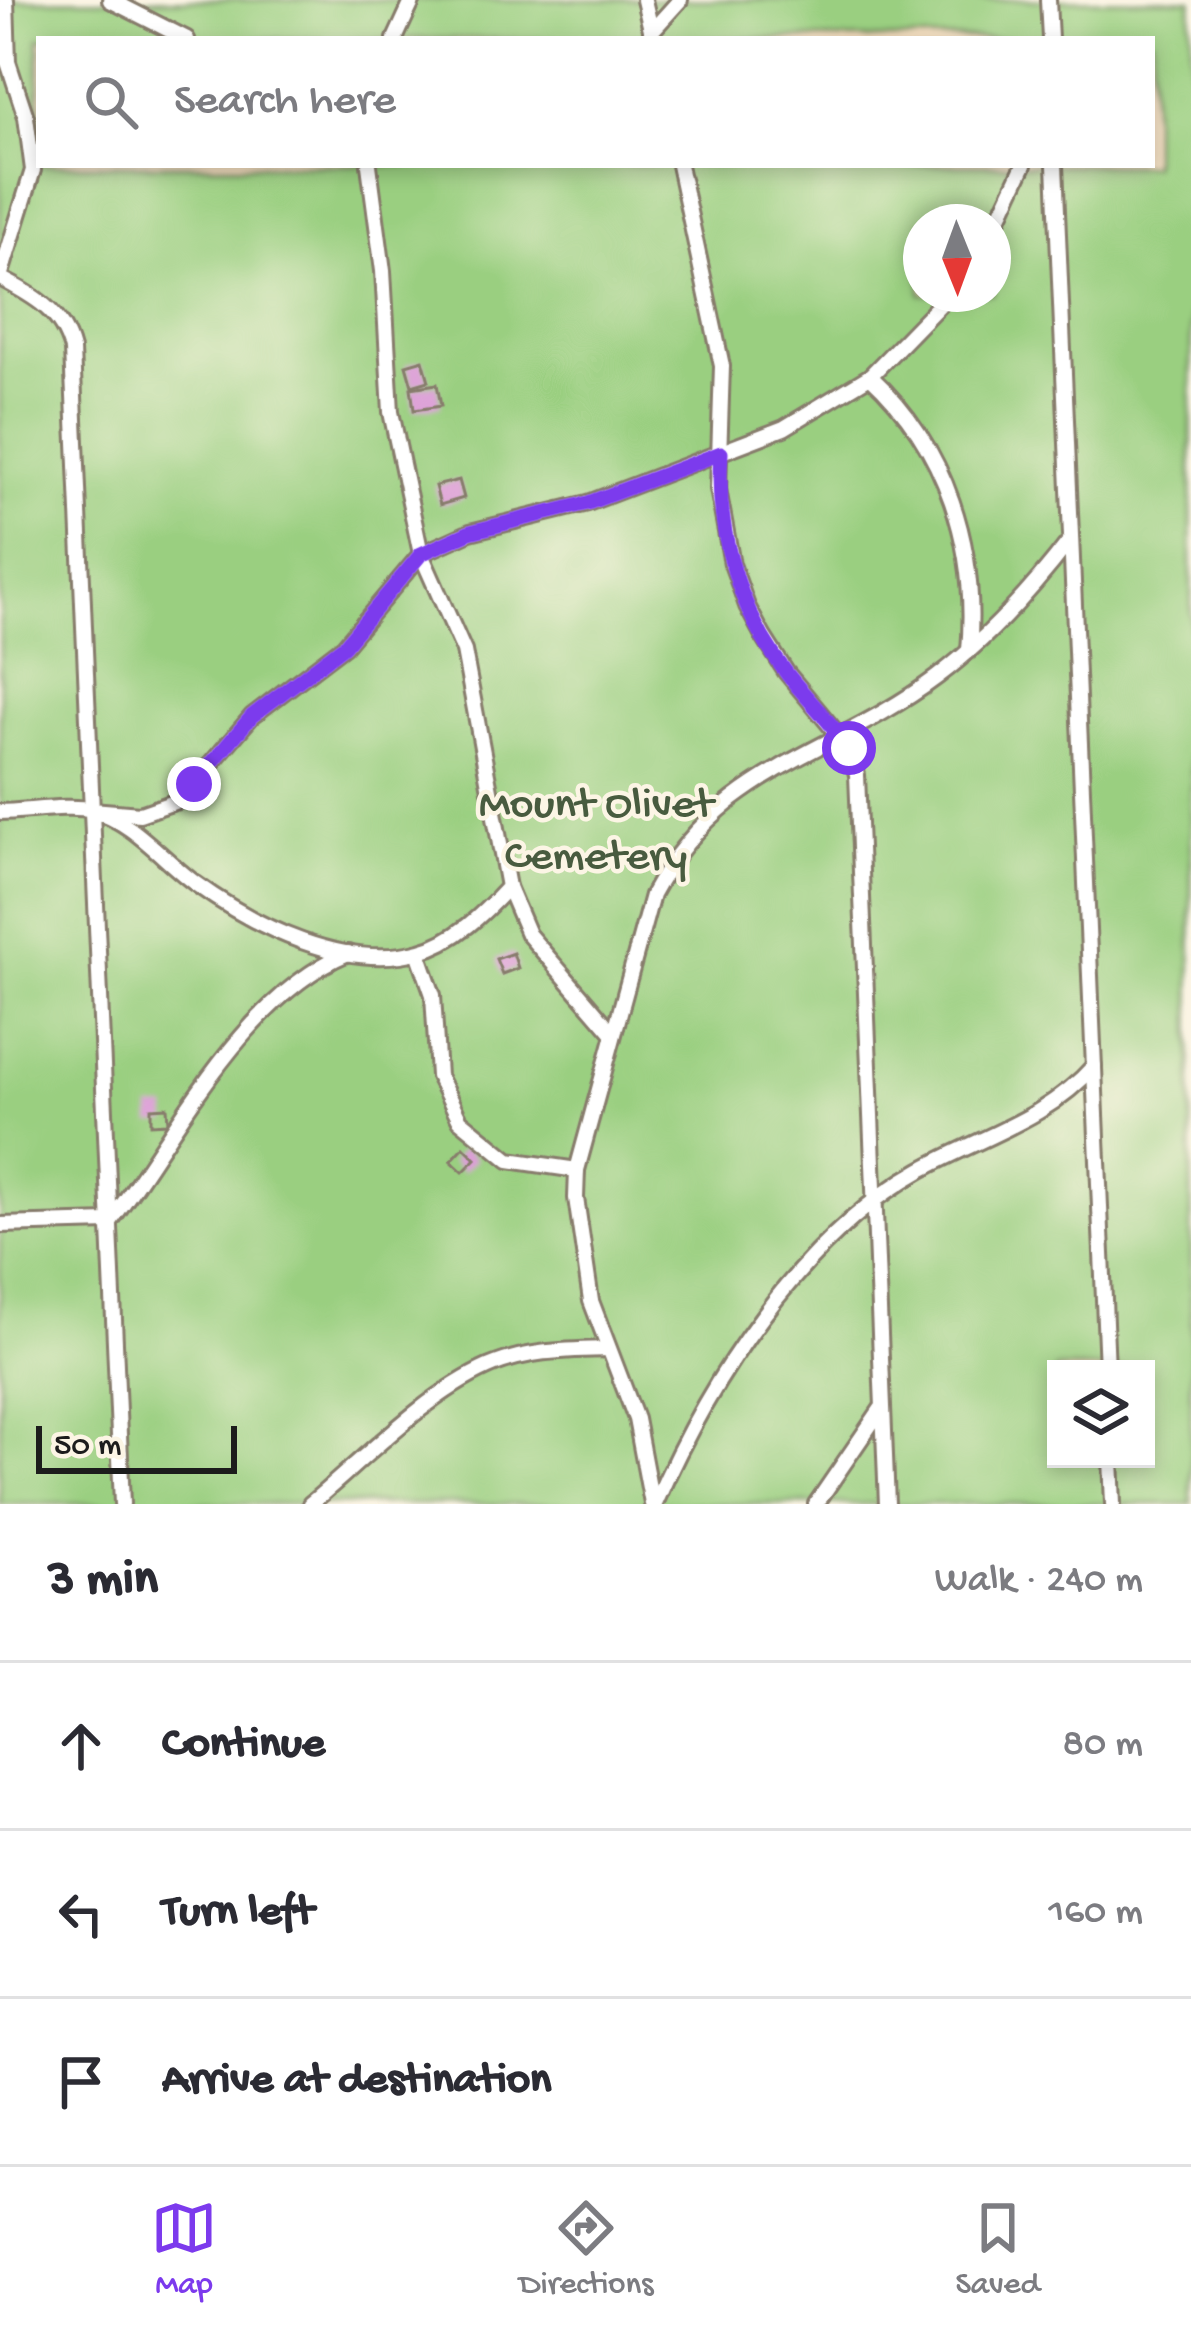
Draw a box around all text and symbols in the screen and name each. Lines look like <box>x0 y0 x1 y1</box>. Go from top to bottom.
search box <box>36 36 1155 168</box>
icon: search <box>78 69 144 135</box>
text: Search here <box>174 76 396 129</box>
north arrow <box>903 204 1011 312</box>
route start <box>822 721 876 775</box>
route end <box>167 757 221 811</box>
park label: Mount Olivet Cemetery <box>479 780 717 885</box>
map controls <box>1047 1360 1155 1468</box>
button: layers <box>1047 1360 1155 1468</box>
scale bar <box>36 1420 237 1473</box>
text: 50 m <box>54 1428 121 1466</box>
text: 3 min <box>48 1552 158 1612</box>
text: Walk · 240 m <box>935 1559 1143 1605</box>
icon: ahead <box>48 1713 114 1779</box>
text: Continue <box>162 1719 325 1772</box>
text: 80 m <box>1063 1723 1143 1769</box>
icon: left <box>48 1881 114 1947</box>
text: Turn left <box>162 1887 314 1940</box>
text: 160 m <box>1048 1891 1143 1937</box>
icon: arrive <box>48 2049 114 2115</box>
text: Arrive at destination <box>162 2055 551 2108</box>
tab: Map <box>151 2195 217 2305</box>
tab: Directions <box>519 2195 653 2305</box>
tab: Saved <box>955 2195 1040 2305</box>

